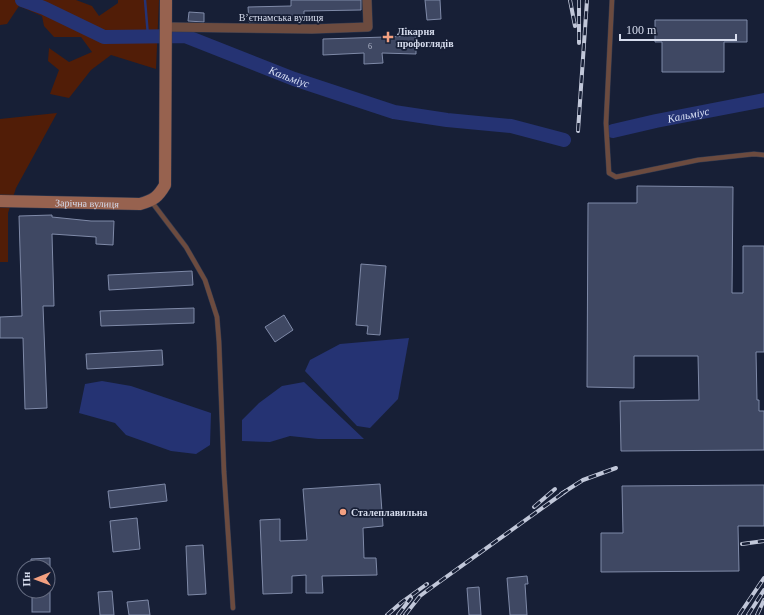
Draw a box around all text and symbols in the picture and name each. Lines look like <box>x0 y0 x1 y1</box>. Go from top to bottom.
street label: В’єтнамська вулиця <box>239 12 324 23</box>
scale bar <box>620 16 736 42</box>
text: 100 m <box>626 23 657 37</box>
place label: Лікарня профоглядів <box>397 26 454 49</box>
marker: Лікарня профоглядів <box>382 31 394 43</box>
house number: 6 <box>368 42 372 51</box>
water label: Кальміус <box>266 63 311 90</box>
water label: Кальміус <box>665 105 710 125</box>
street label: Зарічна вулиця <box>55 197 119 210</box>
marker: Сталеплавильна <box>338 507 348 517</box>
place label: Сталеплавильна <box>351 507 427 518</box>
north arrow <box>16 559 56 599</box>
text: Пн <box>20 571 32 587</box>

